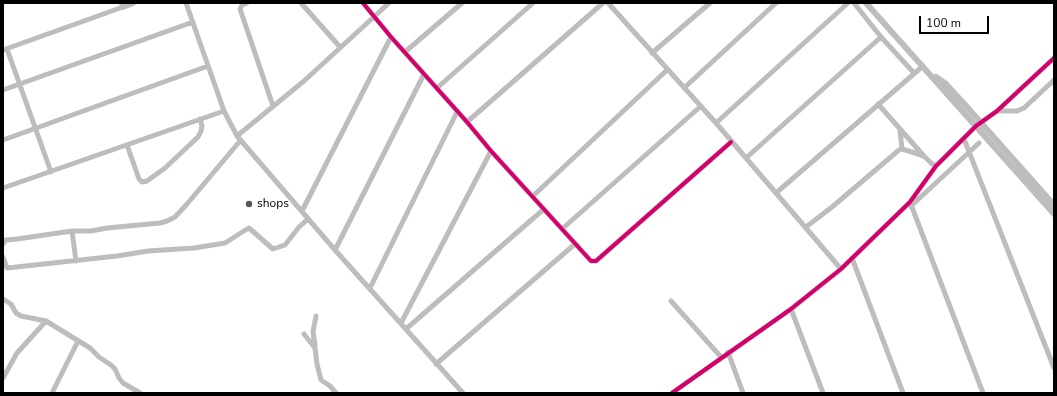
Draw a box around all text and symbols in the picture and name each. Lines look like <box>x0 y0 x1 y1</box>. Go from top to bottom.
scale bar <box>921 8 991 34</box>
text: 100 m <box>926 15 961 31</box>
place label: shops <box>257 197 289 211</box>
marker: shops <box>244 199 254 209</box>

